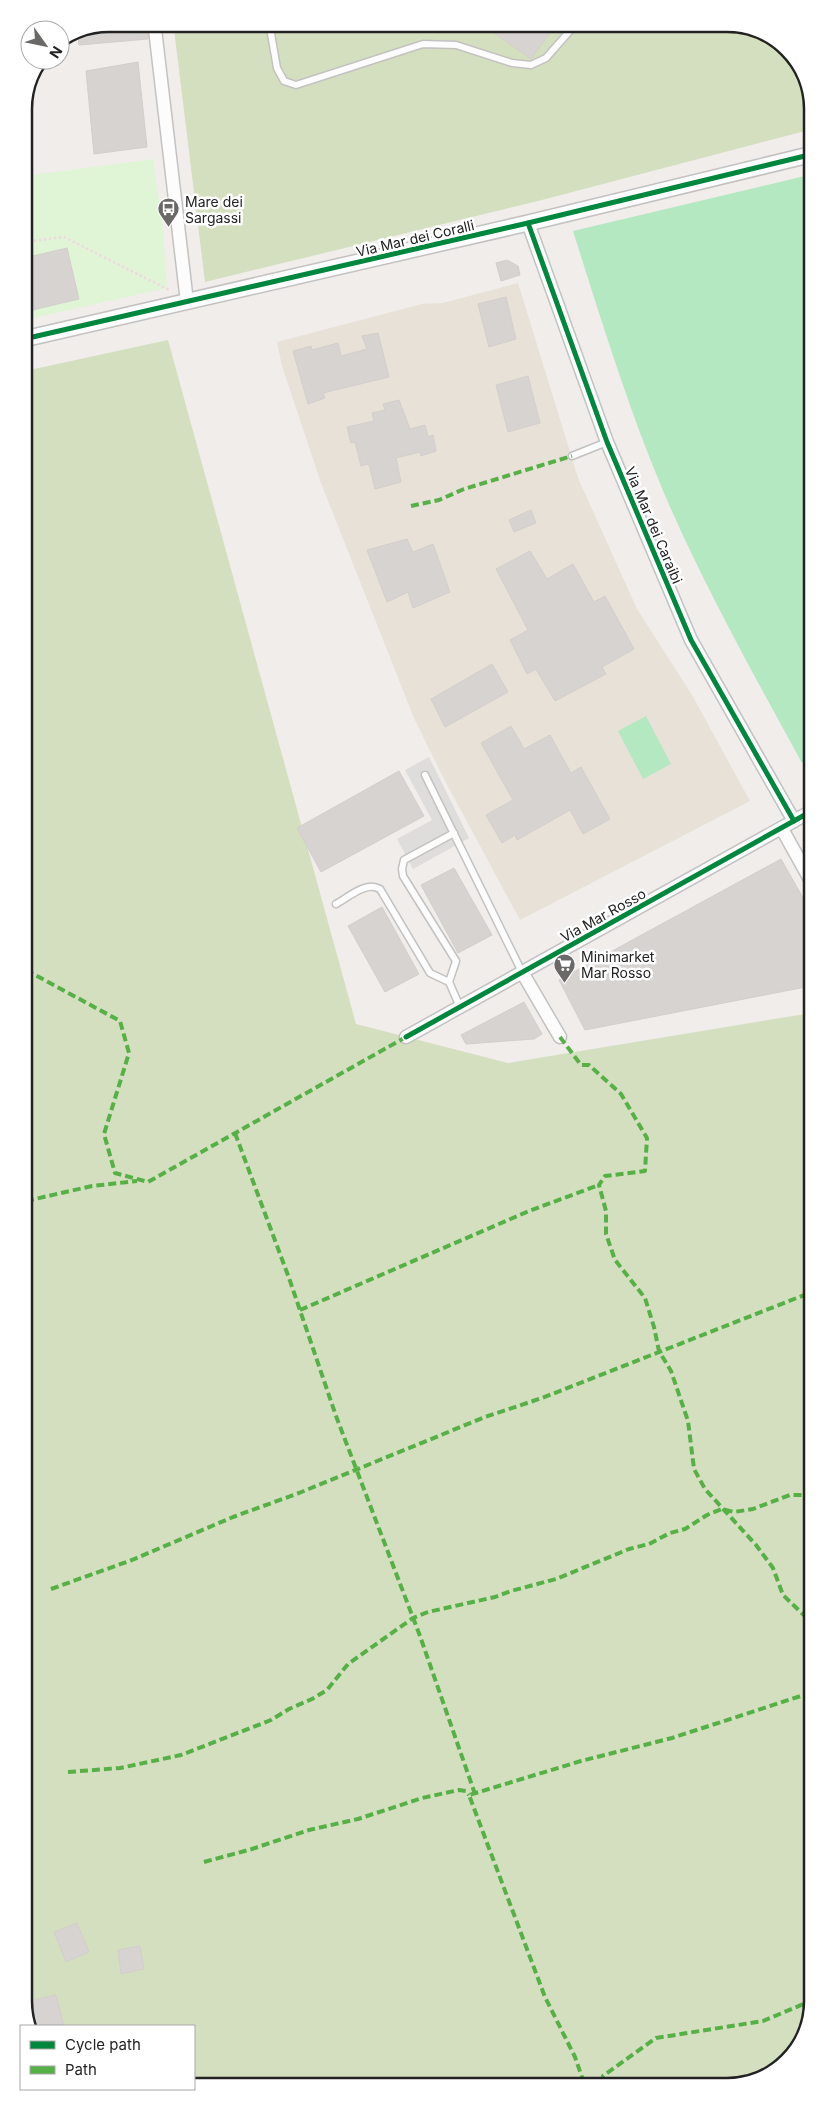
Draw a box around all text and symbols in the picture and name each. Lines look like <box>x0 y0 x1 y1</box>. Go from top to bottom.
north arrow <box>20 20 70 70</box>
text: N <box>46 43 66 61</box>
place label: Mare dei Sargassi <box>185 193 243 226</box>
bus stop icon: Mare dei Sargassi <box>157 197 181 228</box>
street label: Via Mar dei Coralli <box>354 216 476 260</box>
street label: Via Mar dei Caraibi <box>622 464 686 586</box>
street label: Via Mar Rosso <box>557 885 649 945</box>
place label: Minimarket Mar Rosso <box>581 948 655 981</box>
supermarket icon: Minimarket Mar Rosso <box>553 952 577 983</box>
legend <box>20 2025 195 2090</box>
text: Cycle path <box>65 2035 141 2054</box>
text: Path <box>65 2060 97 2079</box>

